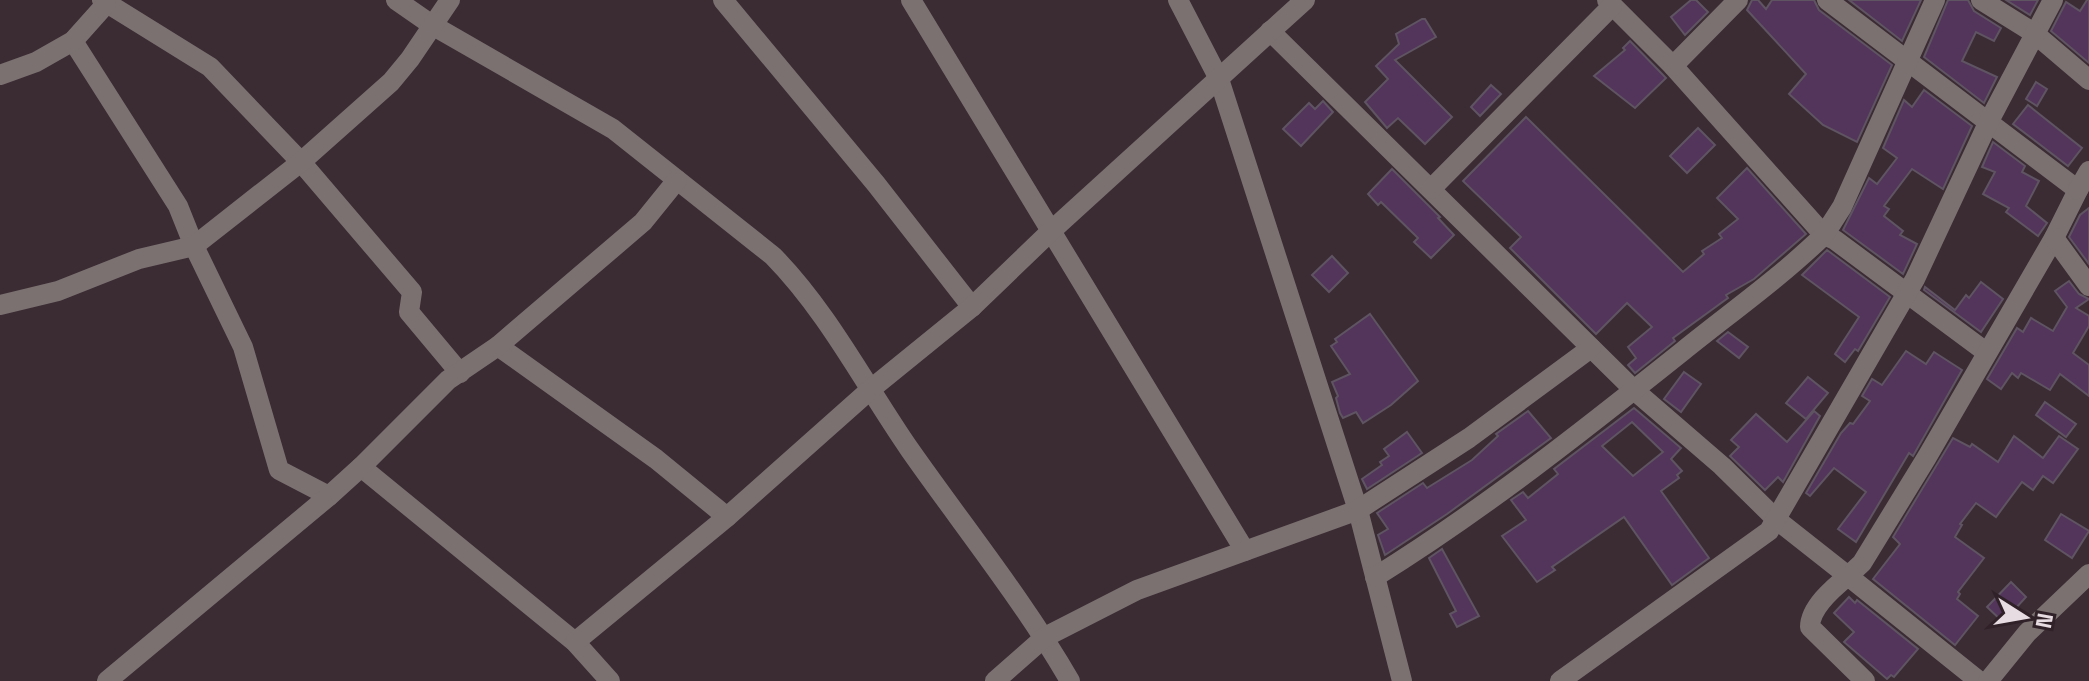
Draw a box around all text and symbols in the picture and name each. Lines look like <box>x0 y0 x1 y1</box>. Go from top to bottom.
north arrow <box>1985 577 2065 657</box>
text: N <box>2029 611 2060 631</box>

